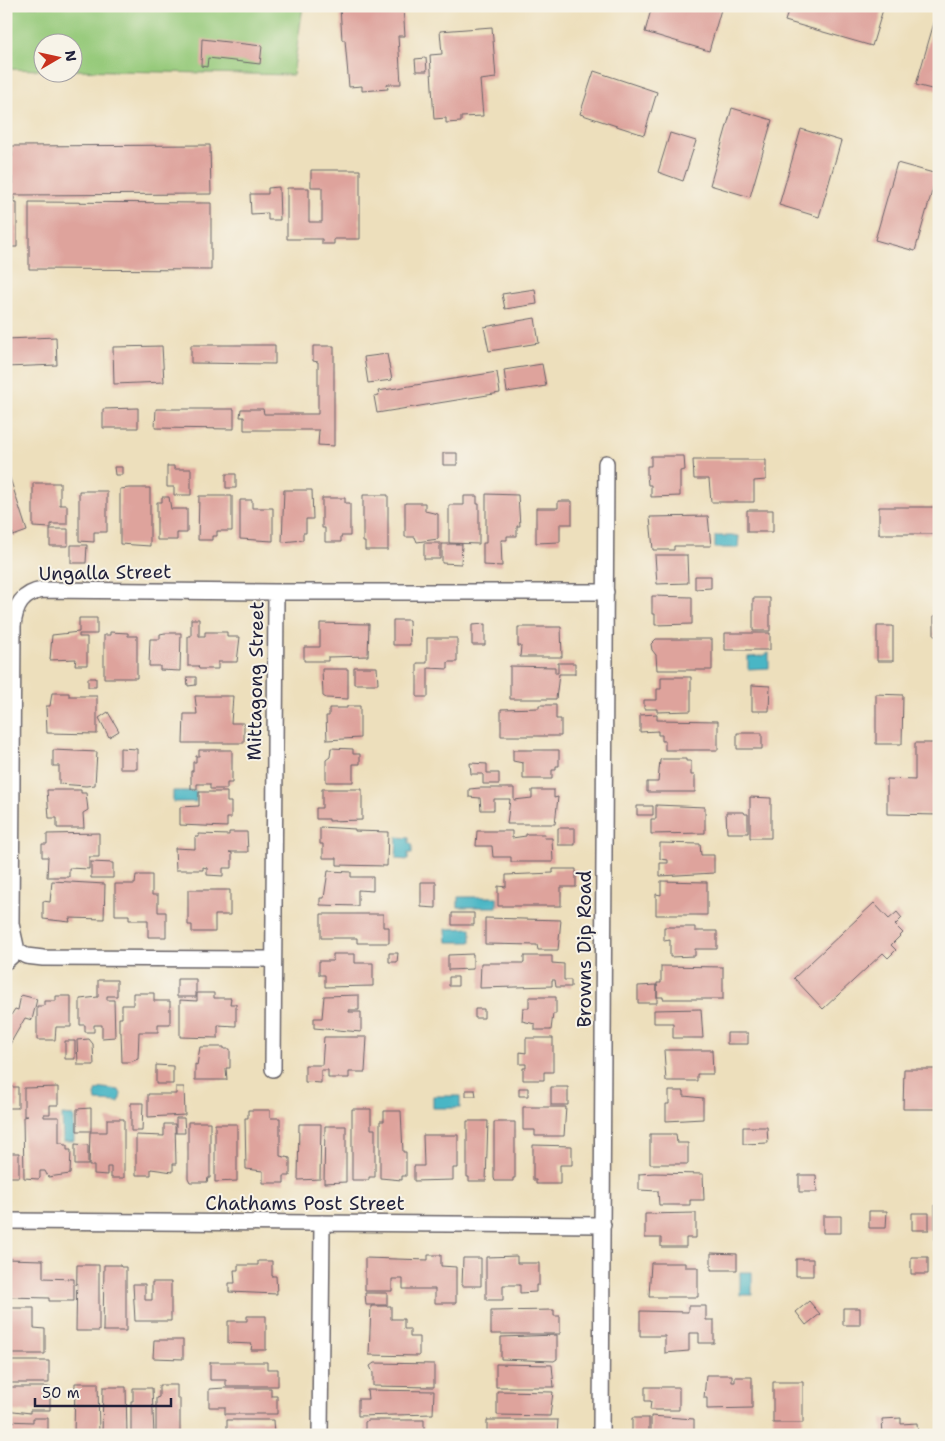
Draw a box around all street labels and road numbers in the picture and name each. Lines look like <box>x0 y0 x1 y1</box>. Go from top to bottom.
street label: Ungalla Street <box>38 559 172 586</box>
street label: Mittagong Street <box>242 601 269 761</box>
street label: Browns Dip Road <box>572 870 597 1028</box>
street label: Chathams Post Street <box>205 1191 405 1216</box>

